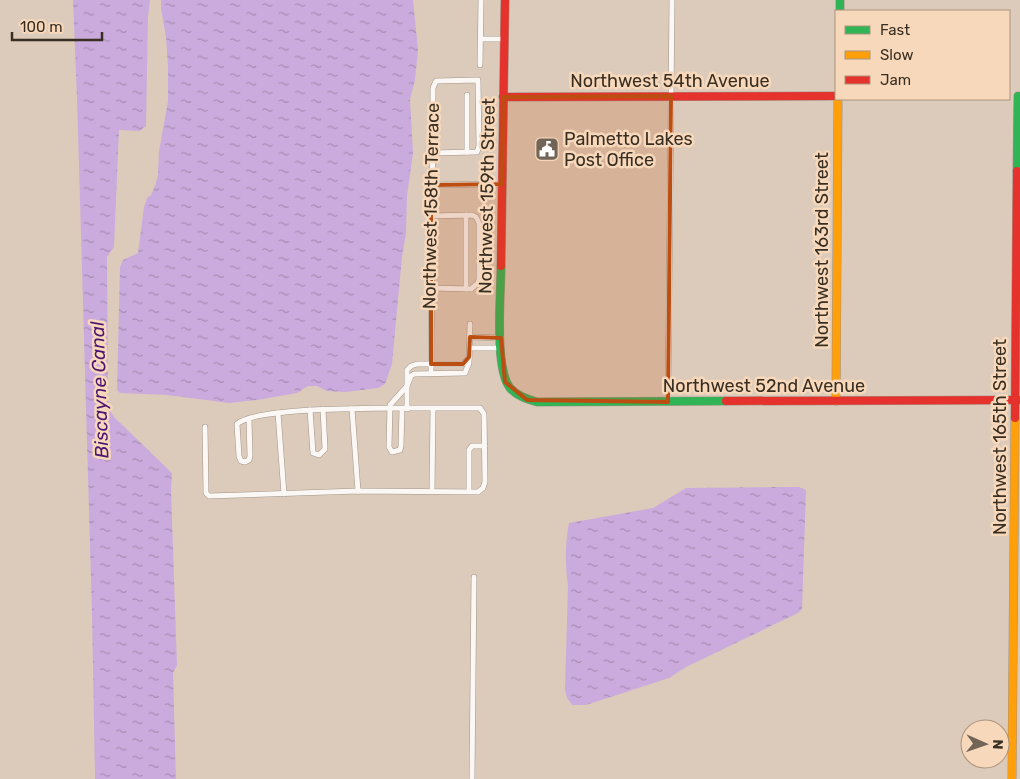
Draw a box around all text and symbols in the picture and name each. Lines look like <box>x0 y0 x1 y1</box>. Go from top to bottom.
scale bar <box>12 10 102 42</box>
legend <box>835 10 1010 100</box>
text: 100 m <box>20 18 62 36</box>
text: Fast <box>880 21 910 39</box>
text: Slow <box>880 46 913 64</box>
street label: Northwest 54th Avenue <box>570 70 770 92</box>
text: Jam <box>880 71 911 89</box>
street label: Northwest 159th Street <box>474 98 500 294</box>
street label: Northwest 158th Terrace <box>418 103 444 309</box>
place label: Palmetto Lakes Post Office <box>564 128 693 171</box>
public building icon: Palmetto Lakes Post Office <box>534 136 560 162</box>
street label: Northwest 163rd Street <box>811 152 833 348</box>
water label: Biscayne Canal <box>86 321 113 459</box>
street label: Northwest 165th Street <box>989 339 1011 535</box>
street label: Northwest 52nd Avenue <box>663 375 865 397</box>
north arrow <box>960 719 1010 769</box>
text: N <box>989 739 1006 750</box>

